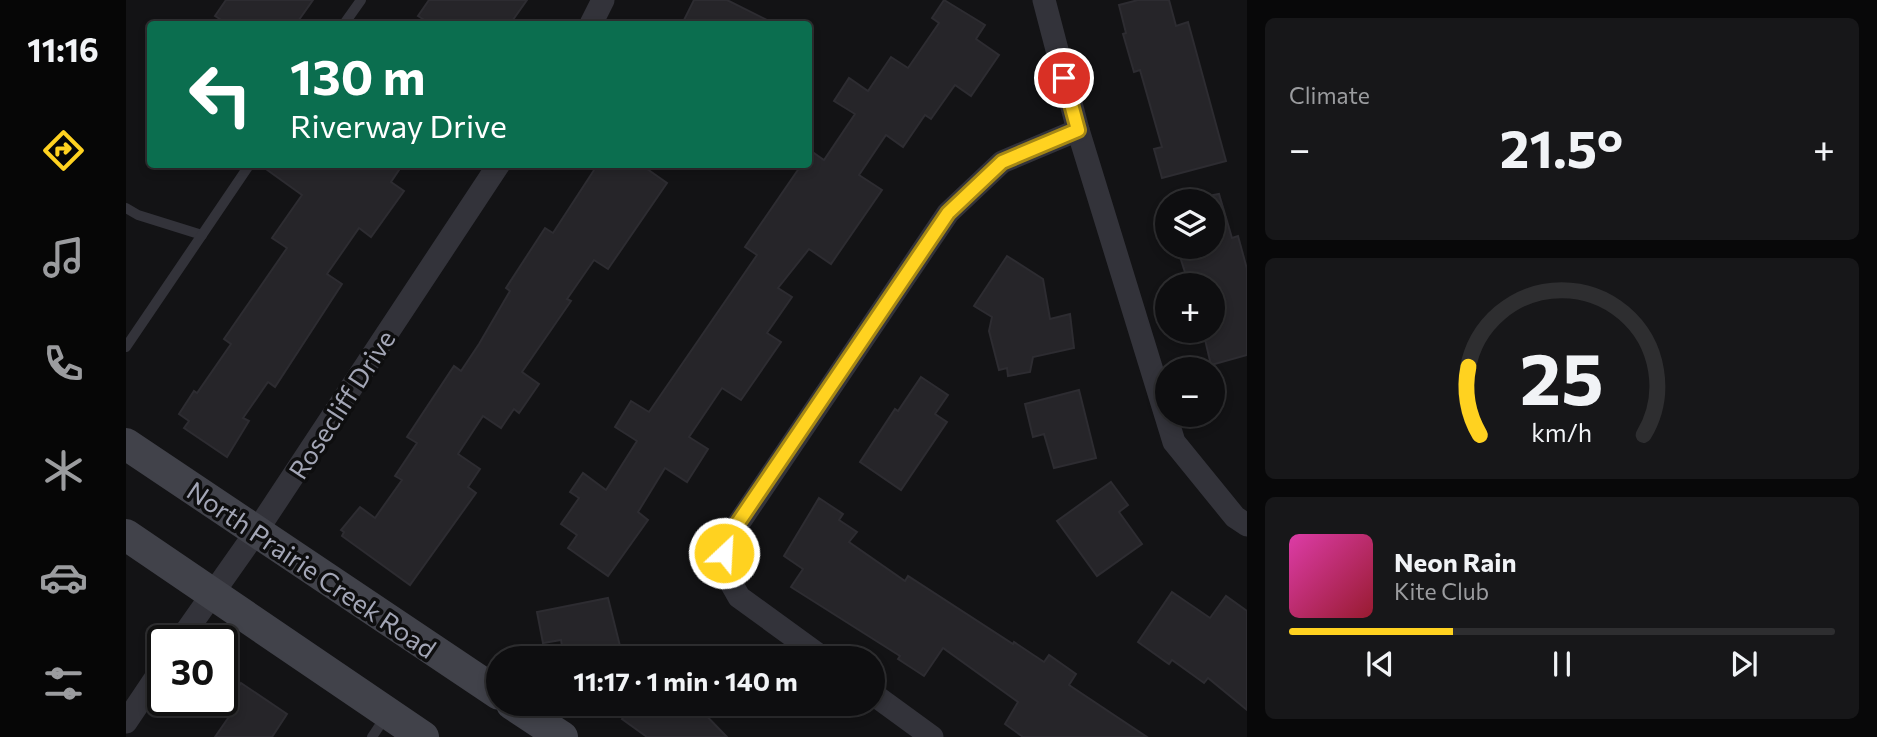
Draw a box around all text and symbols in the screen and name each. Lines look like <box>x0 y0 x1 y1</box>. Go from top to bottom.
text: 11:16 <box>27 29 99 69</box>
text: 130 m <box>290 45 425 105</box>
pin <box>1034 48 1094 108</box>
icon: left <box>175 49 266 140</box>
icon: arrive <box>1045 59 1083 97</box>
text: Climate <box>1289 81 1370 109</box>
text: Riverway Drive <box>290 105 507 145</box>
text: 21.5° <box>1500 115 1623 179</box>
text: − <box>1289 124 1311 171</box>
text: + <box>1813 124 1835 171</box>
icon: directions <box>39 126 88 175</box>
map controls <box>1155 189 1225 427</box>
button: layers <box>1155 189 1225 259</box>
icon: music <box>39 233 88 282</box>
button: + <box>1155 273 1225 343</box>
street label: Rosecliff Drive <box>281 324 401 484</box>
text: 25 <box>1520 331 1604 420</box>
icon: phone <box>39 339 88 388</box>
button: − <box>1155 357 1225 427</box>
text: km/h <box>1532 416 1592 446</box>
icon: climate <box>39 446 88 495</box>
street label: North Prairie Creek Road <box>182 474 442 664</box>
position arrow <box>687 516 761 590</box>
text: Neon Rain <box>1394 546 1517 577</box>
icon: car <box>39 553 88 602</box>
text: Kite Club <box>1394 577 1489 605</box>
speed limit sign: 30 <box>147 625 238 716</box>
icon: previous <box>1361 645 1399 683</box>
icon: pause <box>1543 645 1581 683</box>
icon: next <box>1725 645 1763 683</box>
icon: filters <box>39 659 88 708</box>
text: 11:17 · 1 min · 140 m <box>573 665 798 696</box>

